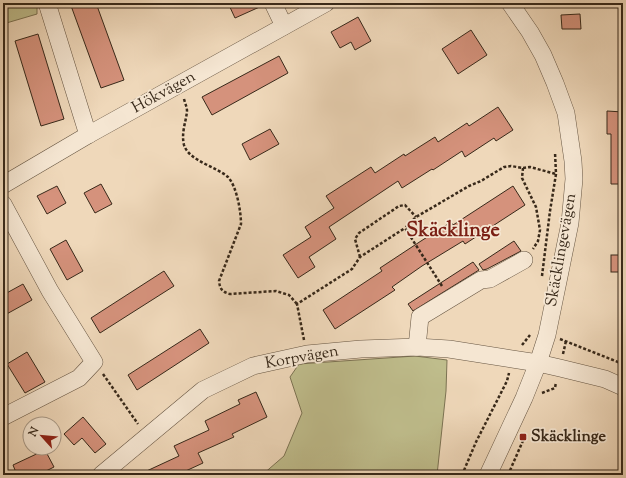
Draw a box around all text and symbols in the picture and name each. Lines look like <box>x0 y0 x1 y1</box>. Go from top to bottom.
street label: Hökvägen <box>128 66 201 120</box>
street label: Skäcklingevägen <box>541 191 583 309</box>
district label: Skäcklinge <box>406 217 500 246</box>
street label: Korpvägen <box>263 340 341 376</box>
north arrow <box>22 416 62 456</box>
text: N <box>24 424 43 440</box>
place label: Skäcklinge <box>531 426 606 449</box>
marker: Skäcklinge <box>518 432 528 442</box>

